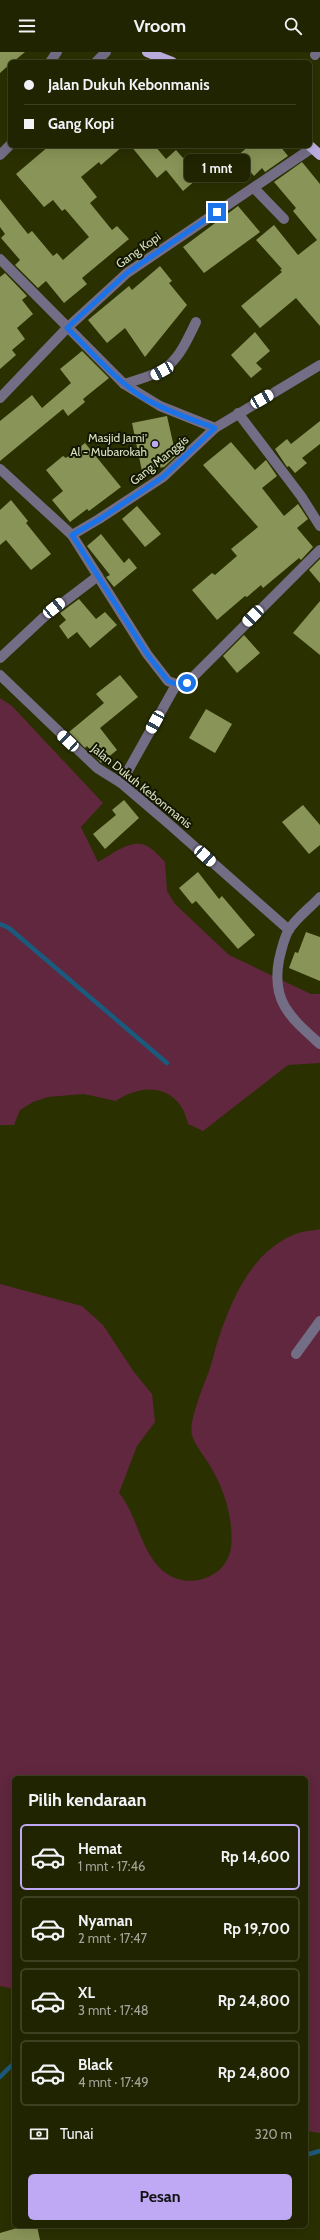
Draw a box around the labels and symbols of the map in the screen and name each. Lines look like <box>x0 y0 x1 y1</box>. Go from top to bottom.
callout: 1 mnt <box>184 154 250 182</box>
route end <box>208 203 226 221</box>
street label: Gang Kopi <box>113 229 163 271</box>
car <box>149 360 175 382</box>
car <box>249 388 275 410</box>
place label: Masjid Jami' Al - Mubarokah <box>70 430 147 459</box>
street label: Gang Manggis <box>127 432 191 488</box>
marker: Masjid Jami' Al - Mubarokah <box>150 439 160 449</box>
car <box>41 596 67 620</box>
car <box>240 603 266 629</box>
route start <box>178 674 196 692</box>
car <box>144 709 166 735</box>
car <box>55 728 81 754</box>
street label: Jalan Dukuh Kebonmanis <box>88 740 196 831</box>
car <box>192 844 218 868</box>

